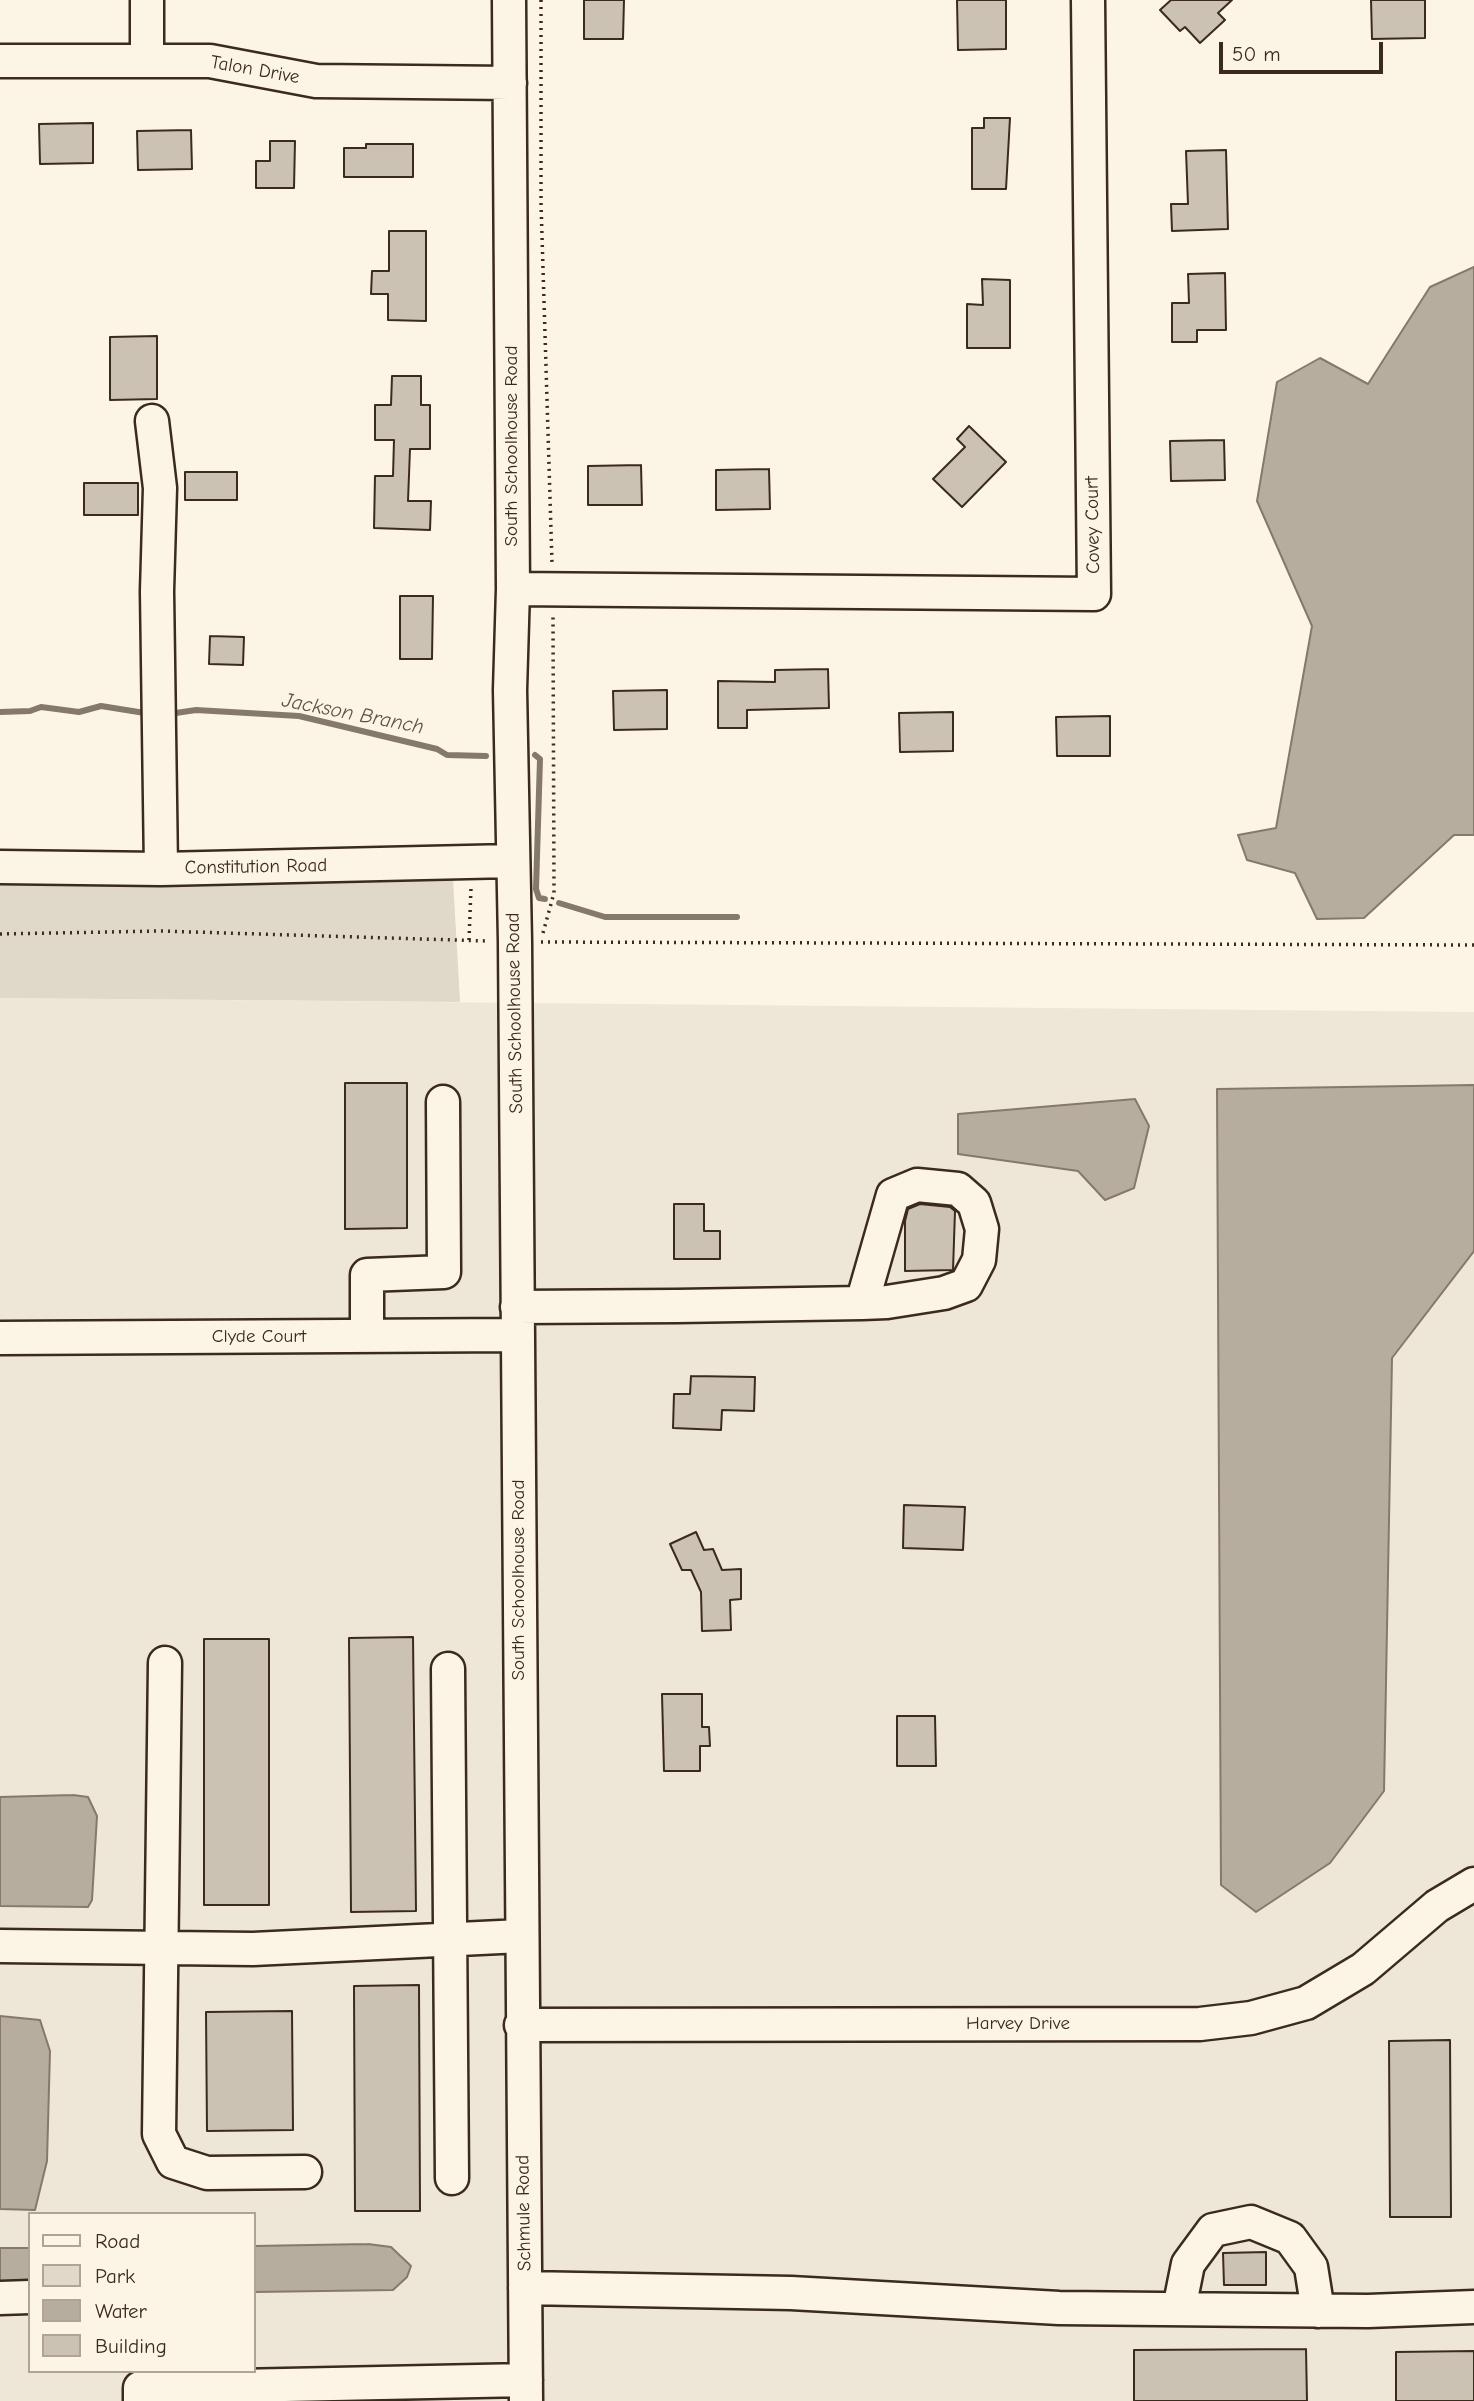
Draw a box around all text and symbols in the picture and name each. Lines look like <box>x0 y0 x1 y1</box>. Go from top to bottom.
scale bar <box>1222 28 1386 72</box>
text: 50 m <box>1232 42 1281 66</box>
street label: Talon Drive <box>209 51 301 89</box>
street label: South Schoolhouse Road <box>501 346 523 546</box>
street label: Covey Court <box>1081 476 1105 574</box>
water label: Jackson Branch <box>280 688 426 740</box>
street label: Constitution Road <box>184 854 328 880</box>
street label: South Schoolhouse Road <box>502 912 528 1114</box>
street label: Clyde Court <box>212 1326 306 1348</box>
street label: South Schoolhouse Road <box>508 1480 530 1680</box>
street label: Harvey Drive <box>966 2013 1070 2035</box>
street label: Schmule Road <box>512 2155 536 2271</box>
legend <box>28 2212 256 2373</box>
text: Road <box>95 2229 140 2253</box>
text: Park <box>95 2264 135 2288</box>
text: Water <box>95 2299 147 2323</box>
text: Building <box>95 2334 167 2358</box>

